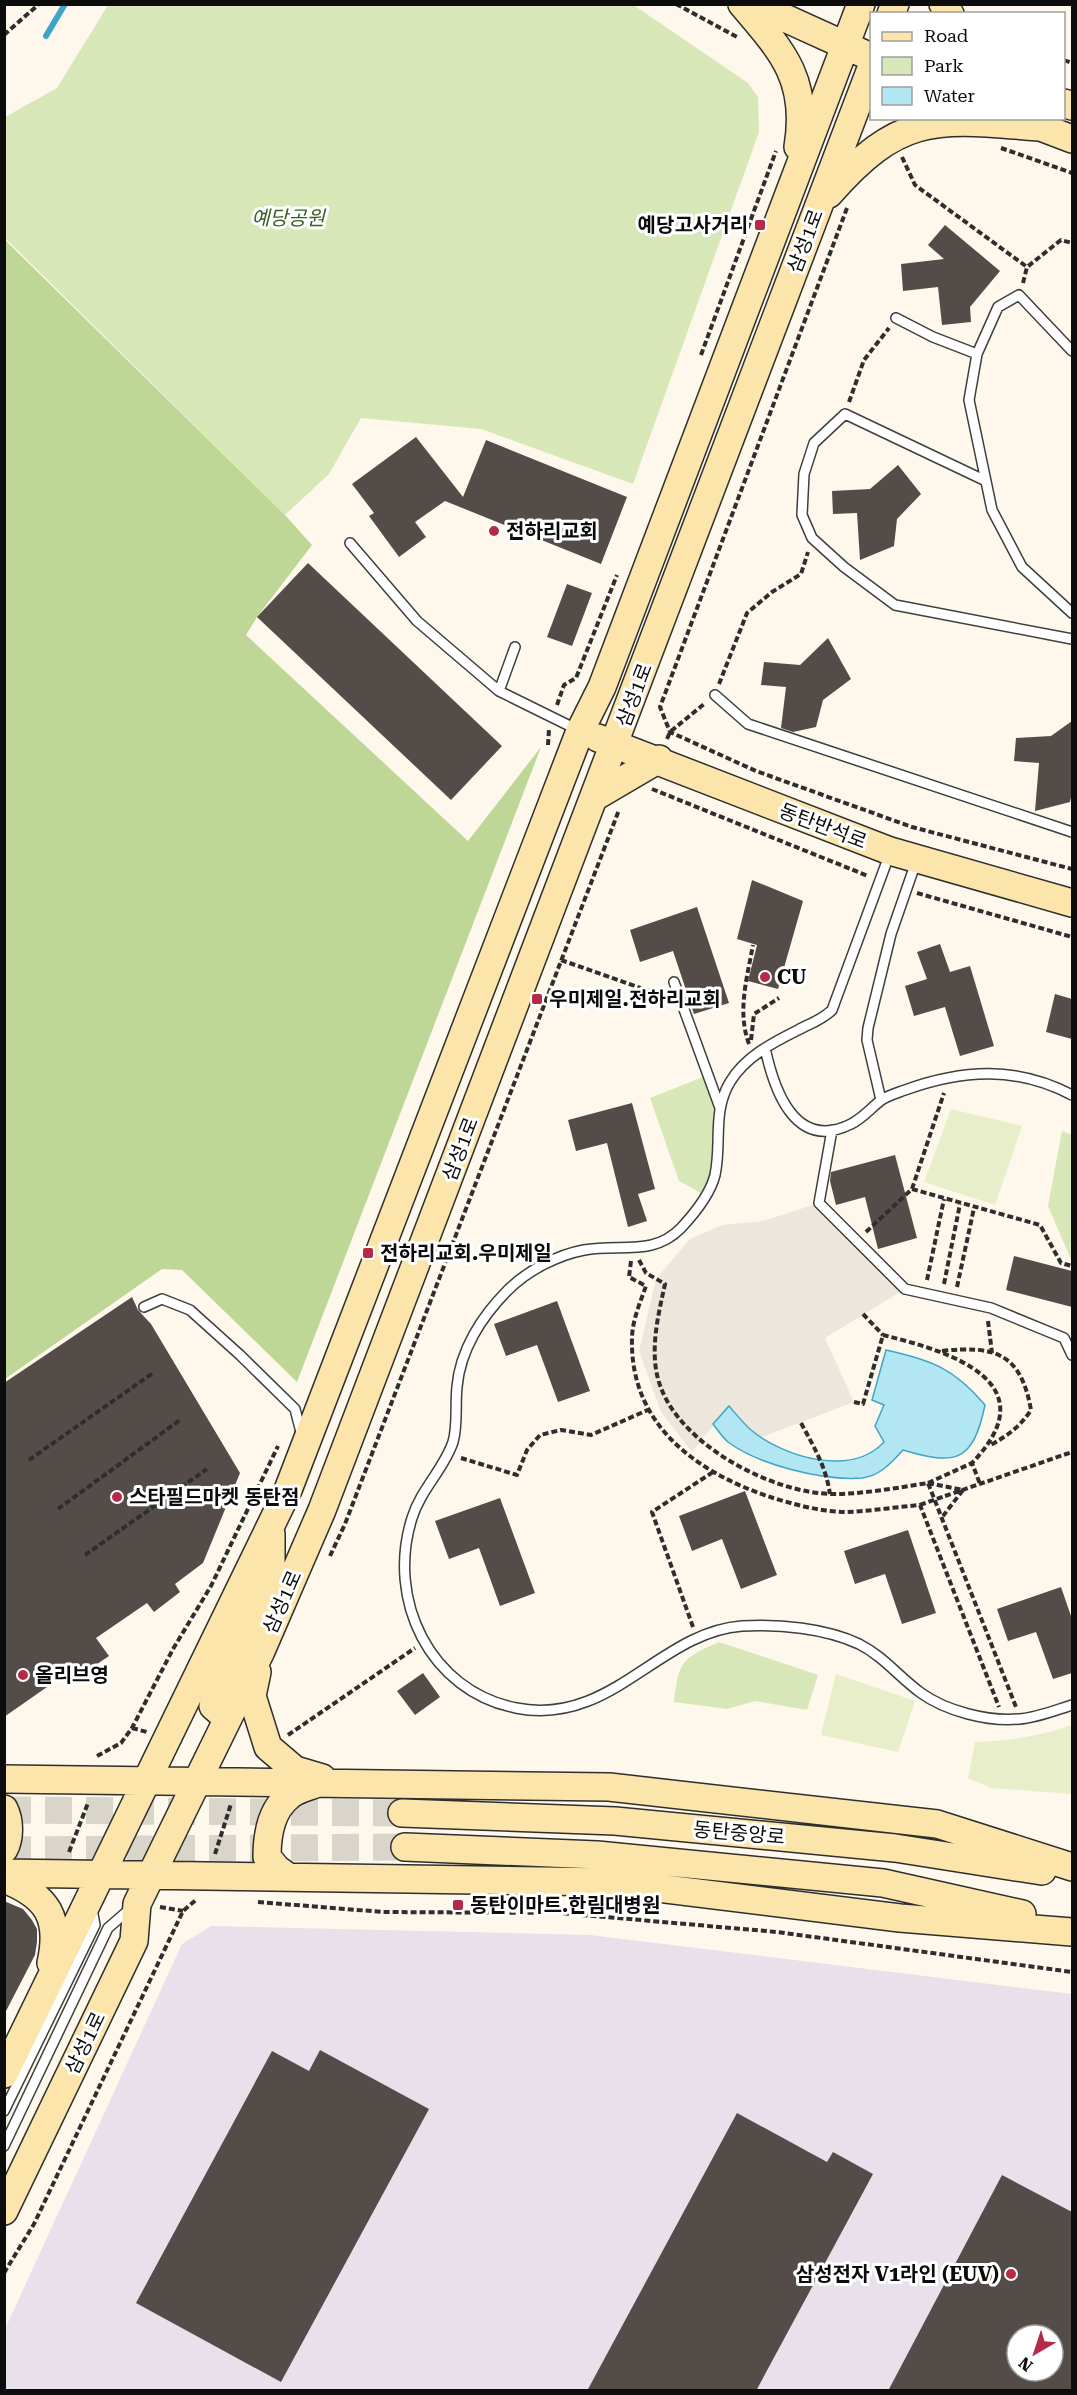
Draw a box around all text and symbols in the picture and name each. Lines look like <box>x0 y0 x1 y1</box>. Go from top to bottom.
legend <box>870 12 1065 120</box>
text: Road <box>924 25 969 46</box>
text: Park <box>924 55 964 76</box>
text: Water <box>924 85 975 106</box>
park label: 예당공원 <box>251 206 326 230</box>
street label: 삼성1로 <box>782 206 828 276</box>
place label: 예당고사거리 <box>638 213 748 237</box>
marker: 예당고사거리 <box>753 218 767 232</box>
place label: 전하리교회 <box>506 519 598 543</box>
marker: 전하리교회 <box>487 524 501 538</box>
street label: 삼성1로 <box>611 660 657 730</box>
street label: 동탄반석로 <box>776 798 870 854</box>
place label: CU <box>777 965 806 989</box>
marker: CU <box>758 970 772 984</box>
place label: 우미제일.전하리교회 <box>549 987 721 1011</box>
marker: 우미제일.전하리교회 <box>530 992 544 1006</box>
street label: 삼성1로 <box>437 1114 483 1184</box>
place label: 전하리교회.우미제일 <box>380 1241 552 1265</box>
marker: 전하리교회.우미제일 <box>361 1246 375 1260</box>
place label: 스타필드마켓 동탄점 <box>129 1485 300 1509</box>
marker: 스타필드마켓 동탄점 <box>110 1490 124 1504</box>
street label: 삼성1로 <box>258 1567 306 1637</box>
place label: 올리브영 <box>35 1663 109 1687</box>
marker: 올리브영 <box>16 1668 30 1682</box>
street label: 동탄중앙로 <box>692 1817 786 1849</box>
place label: 동탄이마트.한림대병원 <box>470 1893 660 1917</box>
marker: 동탄이마트.한림대병원 <box>451 1898 465 1912</box>
street label: 삼성1로 <box>60 2008 110 2078</box>
place label: 삼성전자 V1라인 (EUV) <box>796 2262 999 2286</box>
marker: 삼성전자 V1라인 (EUV) <box>1004 2267 1018 2281</box>
north arrow <box>1005 2323 1065 2383</box>
text: N <box>1015 2353 1037 2376</box>

